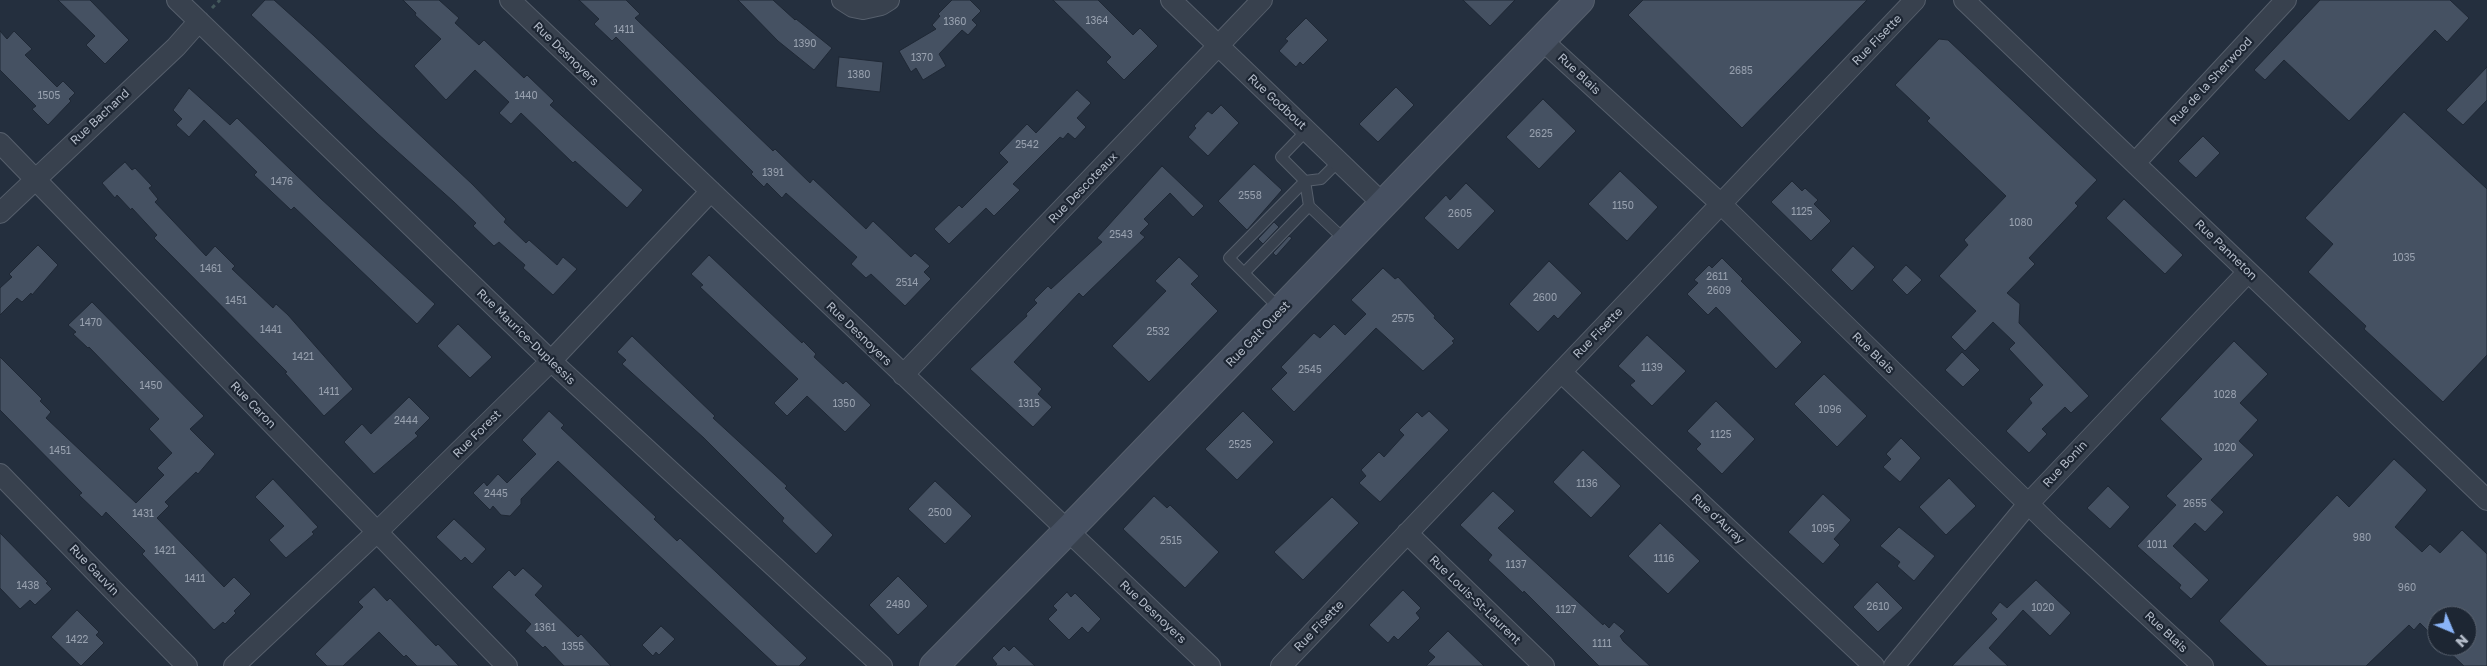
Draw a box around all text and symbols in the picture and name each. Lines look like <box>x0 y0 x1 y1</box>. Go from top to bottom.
street label: Rue Fisette <box>1849 12 1905 68</box>
house number: 1364 <box>1086 15 1108 27</box>
house number: 1360 <box>944 16 966 28</box>
street label: Rue Desnoyers <box>530 19 602 89</box>
house number: 1411 <box>614 24 634 36</box>
street label: Rue de la Sherwood <box>2167 34 2255 128</box>
house number: 1390 <box>794 38 816 50</box>
street label: Rue Blais <box>1555 51 1603 97</box>
house number: 1370 <box>911 52 933 64</box>
house number: 2685 <box>1729 65 1753 77</box>
house number: 1380 <box>848 69 870 81</box>
street label: Rue Godbout <box>1245 71 1309 133</box>
street label: Rue Bachand <box>68 86 132 148</box>
house number: 1505 <box>38 90 60 102</box>
house number: 1440 <box>514 90 538 102</box>
house number: 2625 <box>1529 128 1553 140</box>
house number: 2542 <box>1015 139 1039 151</box>
street label: Rue Descoteaux <box>1046 150 1120 226</box>
house number: 1391 <box>762 167 784 179</box>
house number: 1476 <box>271 176 293 188</box>
house number: 2558 <box>1238 190 1262 202</box>
house number: 1150 <box>1612 200 1634 212</box>
house number: 1125 <box>1791 206 1813 218</box>
house number: 2605 <box>1448 208 1472 220</box>
house number: 1080 <box>2009 217 2033 229</box>
street label: Rue Panneton <box>2192 217 2260 283</box>
house number: 2543 <box>1109 229 1133 241</box>
house number: 1035 <box>2393 252 2415 264</box>
house number: 1461 <box>200 263 222 275</box>
house number: 2611 <box>1706 271 1728 283</box>
house number: 2514 <box>896 277 918 289</box>
house number: 2609 <box>1707 285 1731 297</box>
street label: Rue Maurice-Duplessis <box>474 286 578 388</box>
house number: 2600 <box>1533 292 1557 304</box>
house number: 1451 <box>225 295 247 307</box>
street label: Rue Galt Ouest <box>1223 298 1293 370</box>
street label: Rue Desnoyers <box>823 299 895 369</box>
street label: Rue Fisette <box>1570 305 1626 361</box>
house number: 2575 <box>1392 313 1414 325</box>
house number: 1470 <box>80 317 102 329</box>
house number: 1441 <box>260 324 282 336</box>
house number: 2532 <box>1146 326 1170 338</box>
street label: Rue Blais <box>1849 329 1897 377</box>
house number: 1421 <box>292 351 314 363</box>
house number: 1139 <box>1641 362 1663 374</box>
house number: 2545 <box>1298 364 1322 376</box>
street label: Rue Caron <box>227 379 279 431</box>
house number: 1450 <box>140 380 162 392</box>
house number: 1411 <box>319 386 339 398</box>
house number: 1028 <box>2214 389 2236 401</box>
house number: 1350 <box>833 398 855 410</box>
house number: 1315 <box>1018 398 1040 410</box>
house number: 1096 <box>1818 404 1842 416</box>
street label: Rue Forest <box>450 407 504 461</box>
house number: 2444 <box>394 415 418 427</box>
house number: 1125 <box>1710 429 1732 441</box>
street label: Rue Bonin <box>2040 438 2090 490</box>
house number: 2525 <box>1228 439 1252 451</box>
house number: 1020 <box>2213 442 2237 454</box>
house number: 1451 <box>49 445 71 457</box>
house number: 1136 <box>1576 478 1598 490</box>
house number: 2445 <box>484 488 508 500</box>
street label: Rue d'Auray <box>1689 491 1747 547</box>
house number: 2655 <box>2183 498 2207 510</box>
house number: 2500 <box>928 507 952 519</box>
house number: 1431 <box>132 508 154 520</box>
house number: 1095 <box>1812 523 1834 535</box>
house number: 980 <box>2353 532 2371 544</box>
house number: 2515 <box>1160 535 1182 547</box>
house number: 1011 <box>2147 539 2167 551</box>
street label: Rue Gauvin <box>66 542 122 598</box>
house number: 1421 <box>154 545 176 557</box>
street label: Rue Louis-St-Laurent <box>1426 553 1524 647</box>
house number: 1116 <box>1654 553 1674 565</box>
house number: 1137 <box>1506 559 1526 571</box>
house number: 1411 <box>185 573 205 585</box>
street label: Rue Desnoyers <box>1117 578 1189 646</box>
house number: 1438 <box>17 580 39 592</box>
house number: 960 <box>2398 582 2416 594</box>
street label: Rue Fisette <box>1291 598 1347 654</box>
house number: 2480 <box>886 599 910 611</box>
house number: 2610 <box>1867 601 1889 613</box>
house number: 1020 <box>2031 602 2055 614</box>
house number: 1127 <box>1556 604 1576 616</box>
north arrow <box>2427 606 2477 656</box>
street label: Rue Blais <box>2142 609 2190 655</box>
house number: 1361 <box>534 622 556 634</box>
text: N <box>2452 631 2472 651</box>
house number: 1422 <box>66 634 88 646</box>
house number: 1111 <box>1592 638 1612 650</box>
house number: 1355 <box>562 641 584 653</box>

